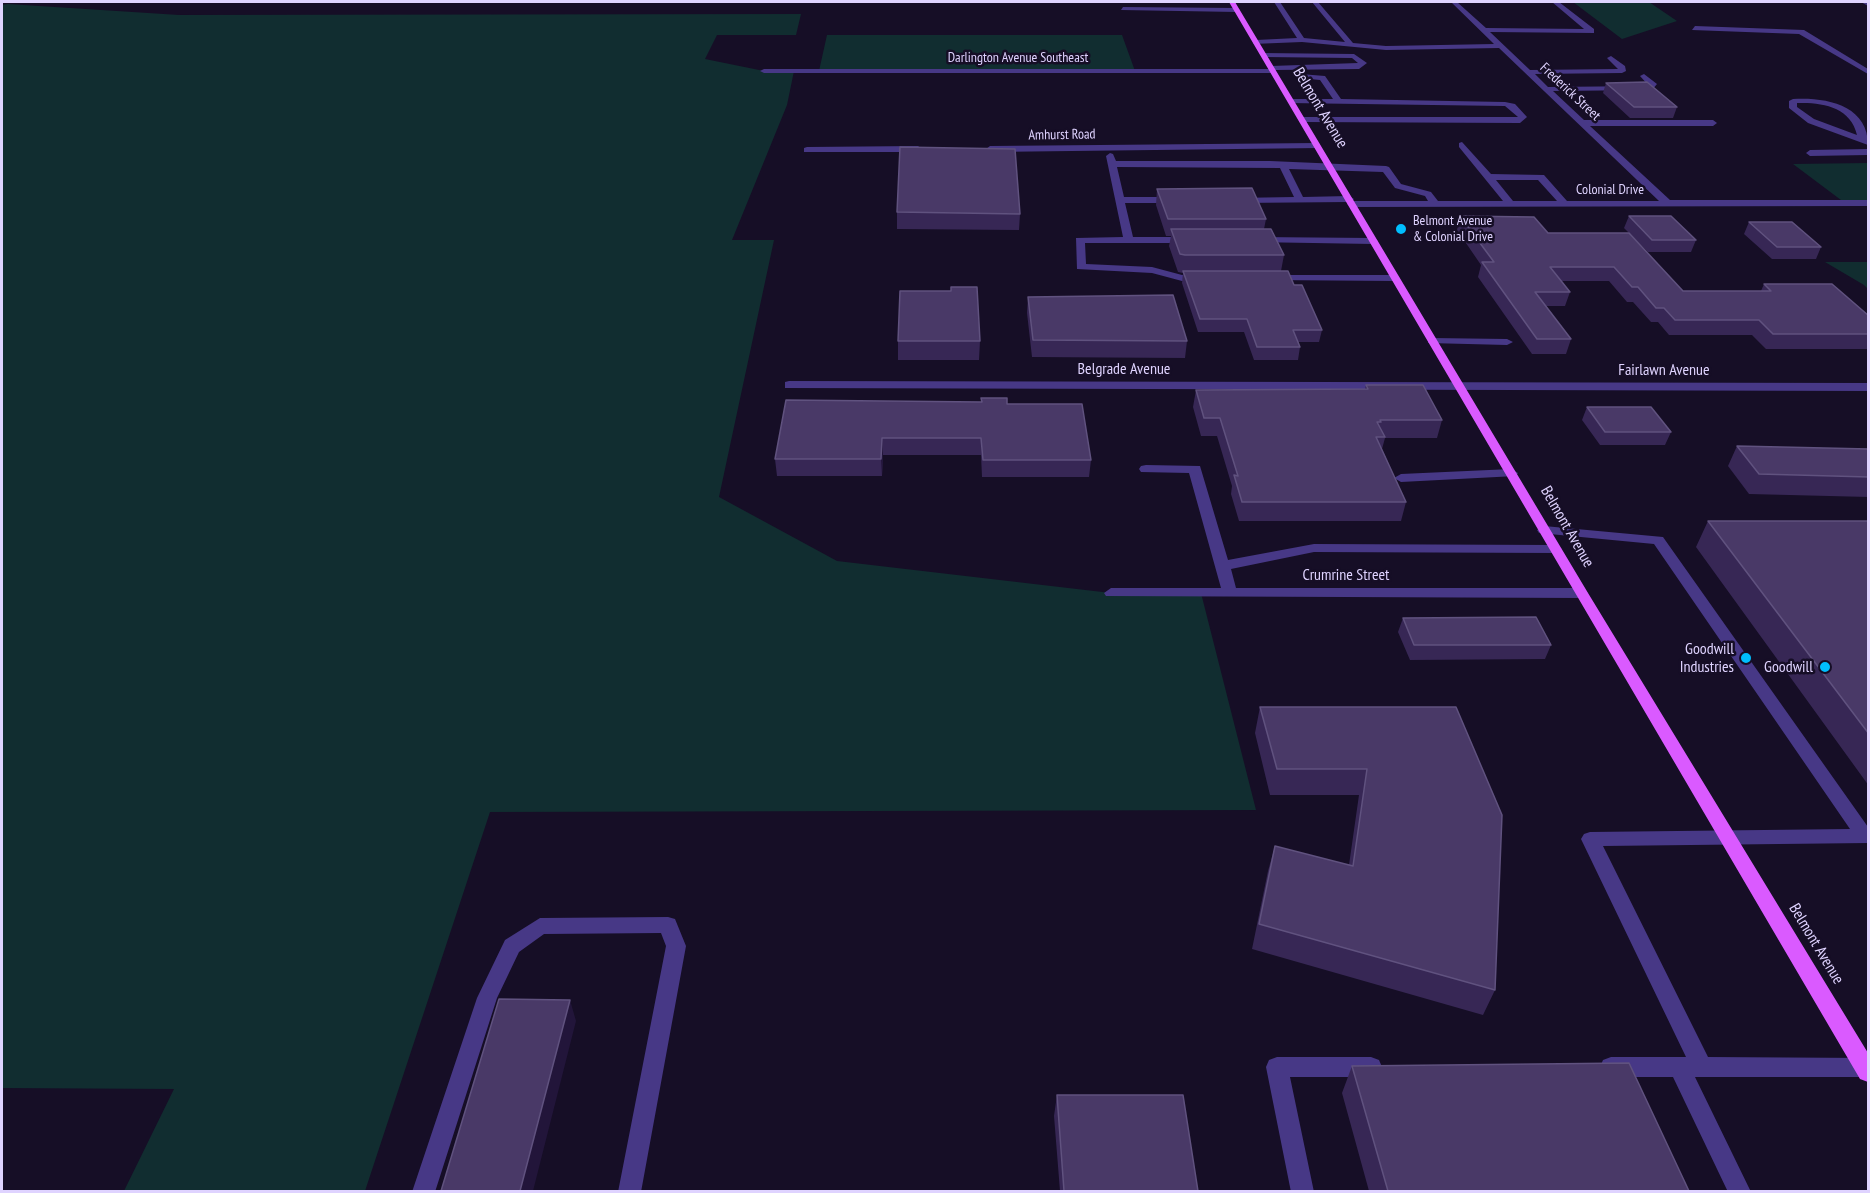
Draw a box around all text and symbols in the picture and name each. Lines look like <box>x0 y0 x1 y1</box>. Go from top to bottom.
street label: Darlington Avenue Southeast <box>948 50 1088 66</box>
street label: Frederick Street <box>1536 60 1604 124</box>
street label: Belmont Avenue <box>1288 64 1352 152</box>
street label: Amhurst Road <box>1028 126 1096 144</box>
street label: Colonial Drive <box>1576 182 1644 198</box>
place label: Belmont Avenue & Colonial Drive <box>1413 213 1493 246</box>
marker: Belmont Avenue & Colonial Drive <box>1394 222 1408 236</box>
street label: Belgrade Avenue <box>1078 359 1170 379</box>
street label: Fairlawn Avenue <box>1618 360 1710 380</box>
street label: Belmont Avenue <box>1536 483 1598 571</box>
street label: Crumrine Street <box>1303 565 1389 585</box>
place label: Goodwill Industries <box>1680 639 1734 677</box>
marker: Goodwill Industries <box>1739 651 1753 665</box>
place label: Goodwill <box>1764 657 1813 677</box>
marker: Goodwill <box>1818 660 1832 674</box>
street label: Belmont Avenue <box>1784 900 1848 988</box>

